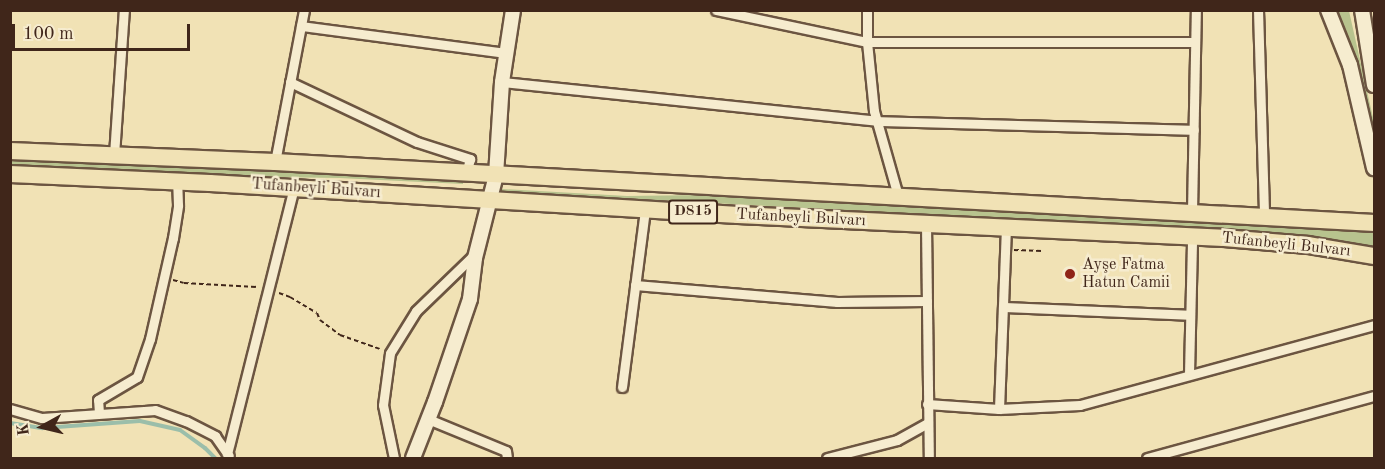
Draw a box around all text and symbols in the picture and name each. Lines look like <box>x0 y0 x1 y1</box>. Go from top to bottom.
scale bar <box>15 12 194 50</box>
text: 100 m <box>23 25 74 43</box>
street label: Tufanbeyli Bulvarı <box>251 175 381 203</box>
road number: D815 <box>668 200 718 224</box>
street label: Tufanbeyli Bulvarı <box>736 205 866 231</box>
street label: Tufanbeyli Bulvarı <box>1221 229 1351 261</box>
place label: Ayşe Fatma Hatun Camii <box>1082 255 1170 293</box>
marker: Ayşe Fatma Hatun Camii <box>1063 267 1077 281</box>
north arrow <box>12 397 72 457</box>
text: K <box>15 422 33 437</box>

